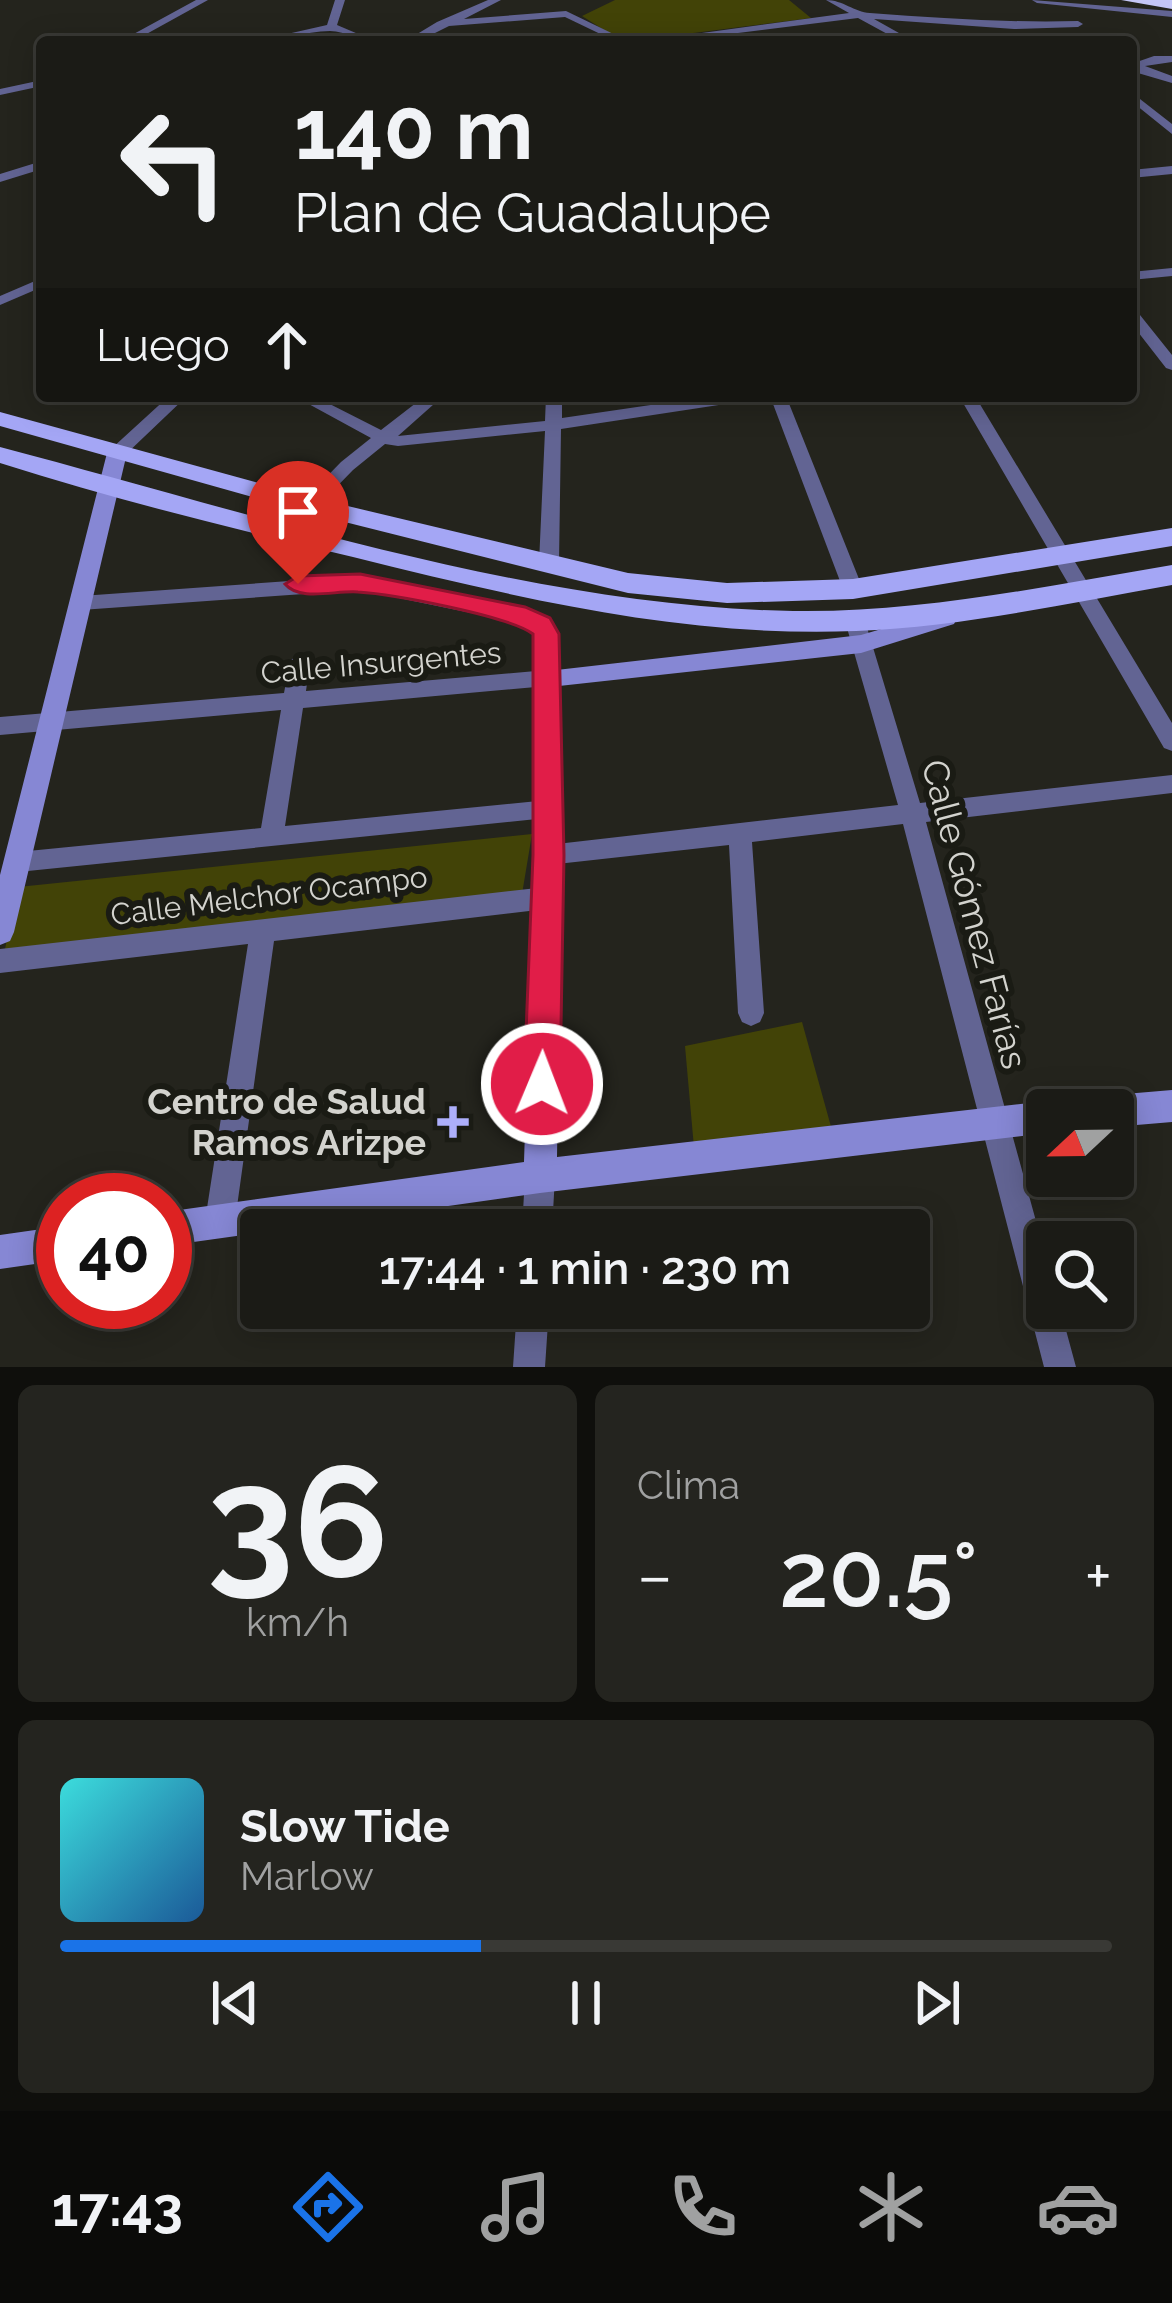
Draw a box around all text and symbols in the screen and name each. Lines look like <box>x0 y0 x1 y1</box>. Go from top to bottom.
text: 140 m <box>294 80 533 179</box>
icon: left <box>96 84 252 240</box>
text: Plan de Guadalupe <box>294 181 771 245</box>
icon: ahead <box>254 312 320 378</box>
text: Luego <box>96 319 230 372</box>
pin <box>247 461 349 584</box>
icon: arrive <box>265 479 331 545</box>
street label: Calle Insurgentes <box>259 635 503 690</box>
street label: Calle Gómez Farías <box>914 755 1036 1073</box>
street label: Calle Melchor Ocampo <box>109 859 429 932</box>
position arrow <box>479 1021 605 1147</box>
place label: Centro de Salud Ramos Arizpe <box>147 1080 426 1163</box>
north arrow <box>1026 1089 1134 1197</box>
map controls <box>1026 1089 1134 1329</box>
marker: Centro de Salud Ramos Arizpe <box>437 1106 469 1138</box>
speed limit sign: 40 <box>36 1173 192 1329</box>
button: search <box>1026 1221 1134 1329</box>
text: 17:44 · 1 min · 230 m <box>379 1242 791 1295</box>
text: 36 <box>207 1429 388 1613</box>
text: Clima <box>637 1462 740 1508</box>
text: 20.5° <box>779 1522 978 1628</box>
text: − <box>637 1537 673 1614</box>
text: + <box>1085 1537 1112 1614</box>
text: km/h <box>246 1599 349 1645</box>
text: Slow Tide <box>240 1800 450 1853</box>
text: Marlow <box>240 1853 374 1899</box>
icon: previous <box>202 1970 268 2036</box>
icon: pause <box>553 1970 619 2036</box>
icon: next <box>904 1970 970 2036</box>
icon: directions <box>286 2165 370 2249</box>
icon: music <box>474 2165 558 2249</box>
icon: phone <box>661 2165 745 2249</box>
icon: climate <box>849 2165 933 2249</box>
icon: car <box>1036 2165 1120 2249</box>
text: 17:43 <box>52 2175 183 2239</box>

